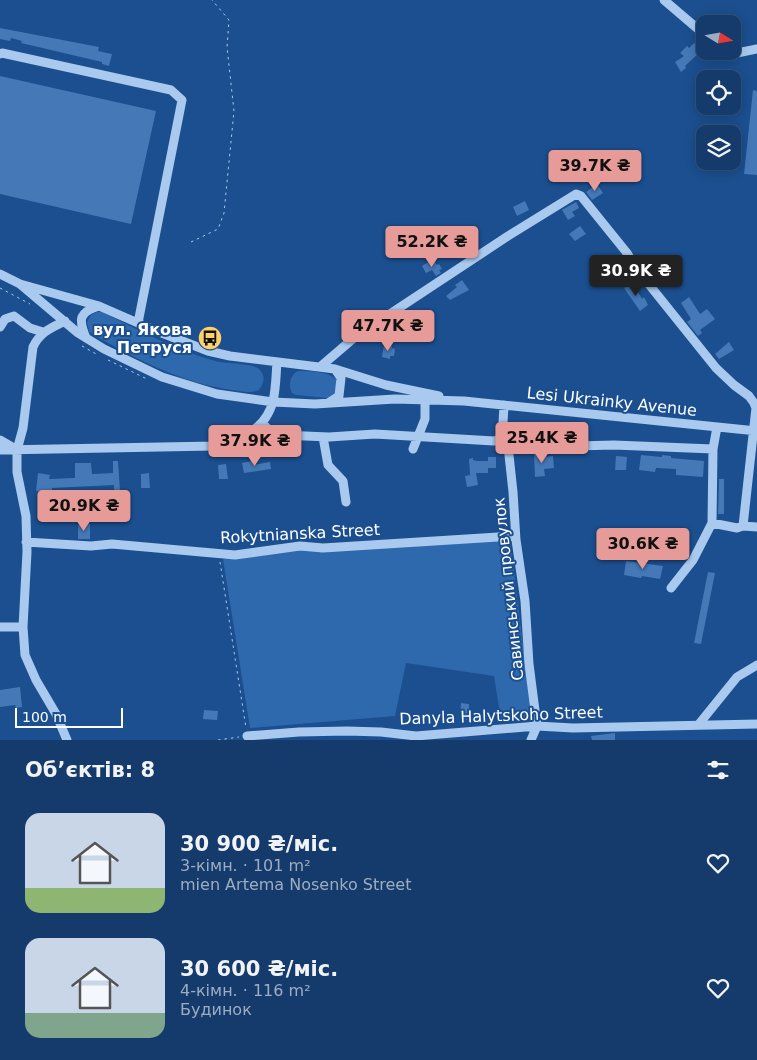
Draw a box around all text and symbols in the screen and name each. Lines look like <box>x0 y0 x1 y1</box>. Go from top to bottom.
north arrow <box>696 15 741 60</box>
map controls <box>696 15 741 170</box>
button: locate <box>696 70 741 115</box>
button: layers <box>696 125 741 170</box>
pin: 39.7K ₴ <box>549 150 641 192</box>
text: 39.7K ₴ <box>559 156 631 175</box>
pin: 52.2K ₴ <box>386 226 478 268</box>
text: 52.2K ₴ <box>396 232 468 251</box>
pin: 30.9K ₴ <box>590 254 682 297</box>
text: 30.9K ₴ <box>600 261 672 280</box>
pin: 47.7K ₴ <box>342 310 434 352</box>
text: 47.7K ₴ <box>352 316 424 335</box>
place label: вул. Якова Петруся <box>93 320 192 357</box>
bus stop icon: вул. Якова Петруся <box>197 325 223 351</box>
street label: Lesi Ukrainky Avenue <box>526 383 698 420</box>
pin: 25.4K ₴ <box>496 422 588 464</box>
pin: 37.9K ₴ <box>209 424 301 467</box>
text: 25.4K ₴ <box>506 428 578 447</box>
text: 37.9K ₴ <box>219 431 291 450</box>
pin: 20.9K ₴ <box>38 490 130 532</box>
text: 20.9K ₴ <box>48 496 120 515</box>
street label: Савинський провулок <box>489 496 528 681</box>
street label: Rokytnianska Street <box>220 520 380 547</box>
pin: 30.6K ₴ <box>597 528 689 570</box>
text: 30.6K ₴ <box>607 534 679 553</box>
street label: Danyla Halytskoho Street <box>399 702 603 729</box>
scale bar <box>15 705 122 728</box>
text: 100 m <box>22 709 67 725</box>
icon: filters <box>704 756 732 784</box>
text: Об’єктів: 8 <box>25 758 155 782</box>
text: 30 900 ₴/міс. <box>180 832 338 856</box>
icon: home <box>65 833 125 893</box>
icon: heart <box>704 849 732 877</box>
text: 3-кімн. · 101 m² <box>180 856 311 875</box>
text: mien Artema Nosenko Street <box>180 875 411 894</box>
text: 30 600 ₴/міс. <box>180 957 338 981</box>
icon: home <box>65 958 125 1018</box>
icon: heart <box>704 974 732 1002</box>
text: 4-кімн. · 116 m² <box>180 981 311 1000</box>
text: Будинок <box>180 1000 252 1019</box>

